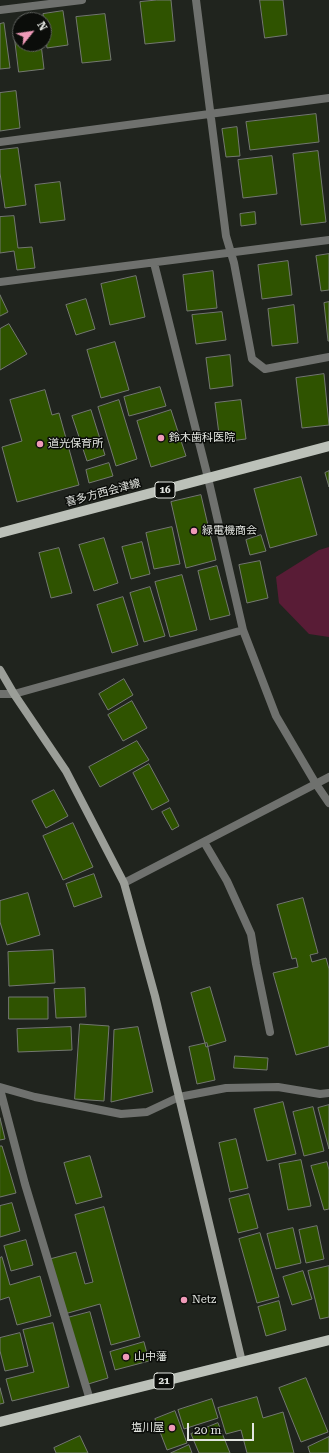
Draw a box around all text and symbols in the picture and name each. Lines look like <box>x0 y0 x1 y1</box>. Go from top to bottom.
north arrow <box>12 12 52 52</box>
text: N <box>34 19 50 33</box>
place label: 鈴木歯科医院 <box>169 431 235 445</box>
marker: 鈴木歯科医院 <box>156 433 166 443</box>
place label: 道光保育所 <box>48 437 103 451</box>
marker: 道光保育所 <box>35 439 45 449</box>
street label: 喜多方西会津線 <box>64 477 142 509</box>
road number: 16 <box>155 482 175 498</box>
place label: 緑電機商会 <box>202 524 257 538</box>
marker: 緑電機商会 <box>189 526 199 536</box>
place label: Netz <box>192 1293 216 1307</box>
marker: Netz <box>179 1295 189 1305</box>
place label: 山中藩 <box>134 1350 167 1364</box>
marker: 山中藩 <box>121 1352 131 1362</box>
road number: 21 <box>154 1373 174 1389</box>
scale bar <box>189 1415 256 1441</box>
place label: 塩川屋 <box>131 1421 164 1435</box>
marker: 塩川屋 <box>167 1423 177 1433</box>
text: 20 m <box>194 1423 221 1437</box>

